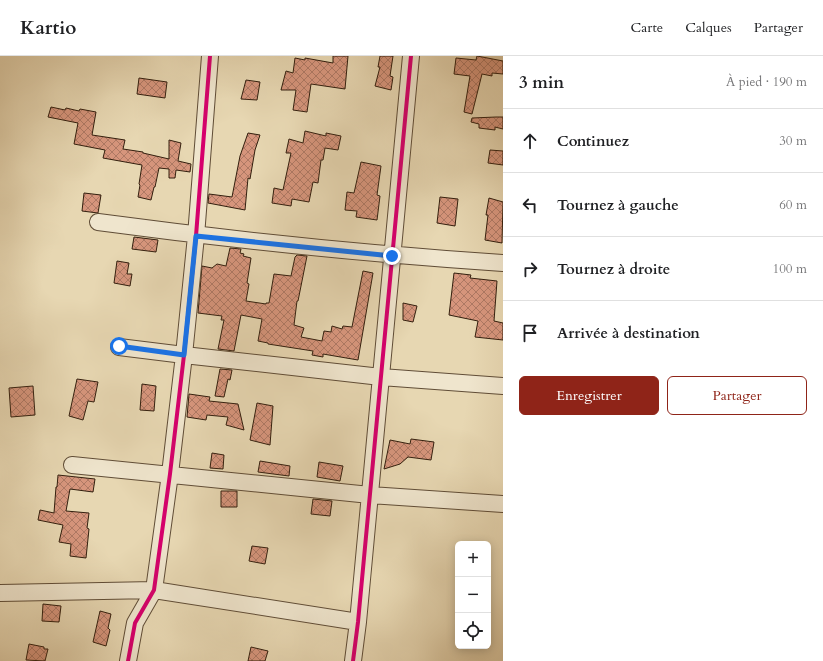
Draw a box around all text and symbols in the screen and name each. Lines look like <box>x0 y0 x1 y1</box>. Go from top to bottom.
text: Kartio <box>20 15 76 41</box>
text: Carte <box>631 18 663 37</box>
text: Calques <box>685 18 732 37</box>
text: Partager <box>754 18 803 37</box>
text: 3 min <box>519 71 564 94</box>
text: À pied · 190 m <box>726 73 807 91</box>
icon: ahead <box>519 130 541 152</box>
text: Continuez <box>557 131 629 151</box>
text: 30 m <box>779 132 807 150</box>
icon: left <box>519 194 541 216</box>
text: Tournez à gauche <box>557 195 679 215</box>
text: 60 m <box>779 196 807 214</box>
route end <box>383 247 401 265</box>
icon: right <box>519 258 541 280</box>
text: Tournez à droite <box>557 259 670 279</box>
text: 100 m <box>773 260 807 278</box>
icon: arrive <box>519 322 541 344</box>
text: Arrivée à destination <box>557 323 700 343</box>
route start <box>110 337 128 355</box>
button: Enregistrer <box>519 376 659 415</box>
button: Partager <box>667 376 807 415</box>
map controls <box>455 541 491 649</box>
button: + <box>455 541 491 577</box>
button: − <box>455 577 491 613</box>
button: locate <box>455 613 491 649</box>

